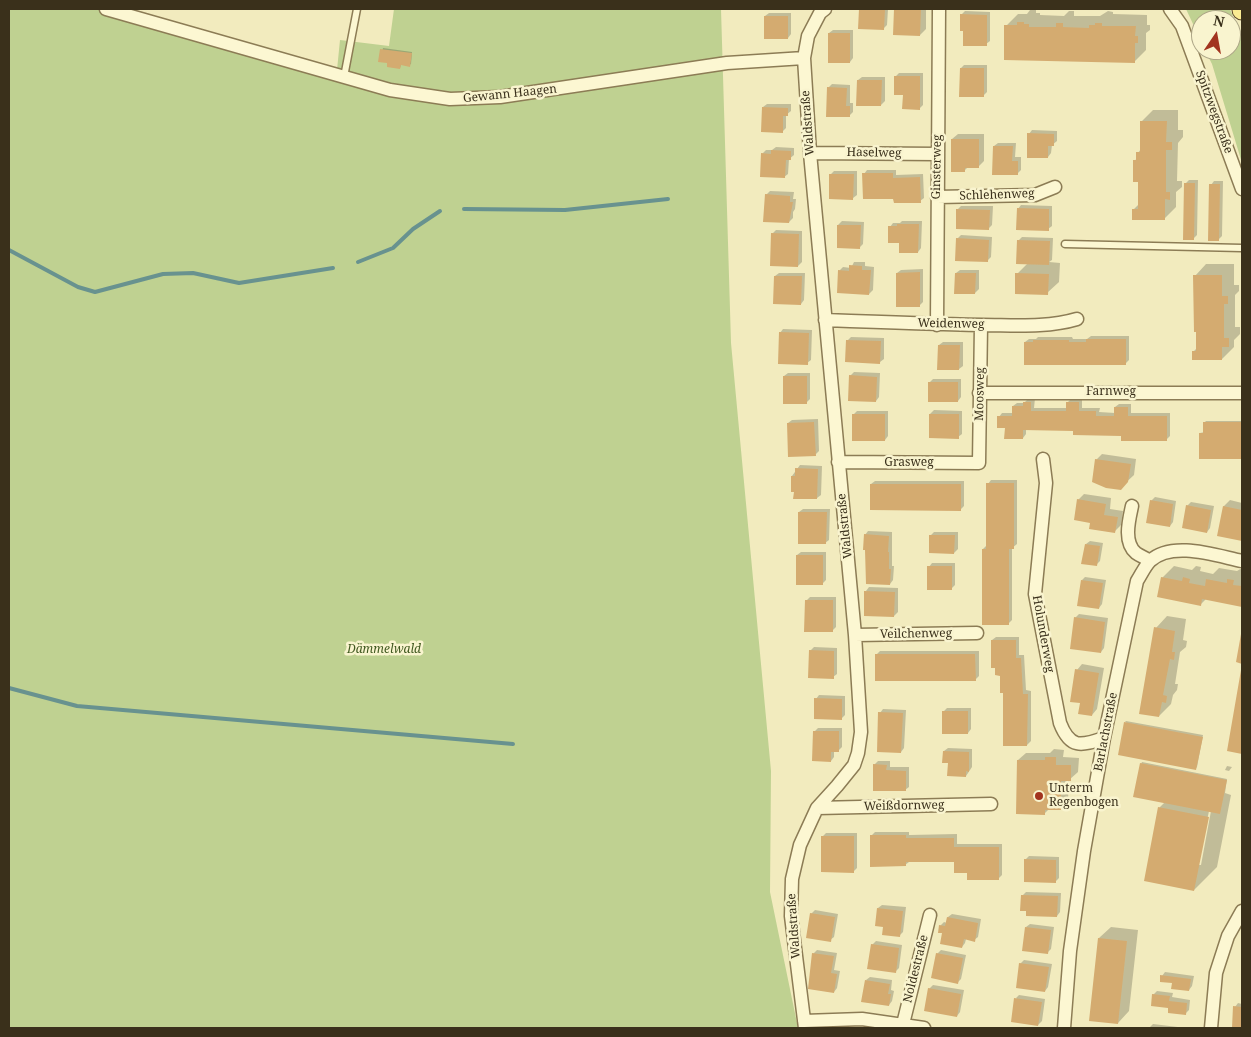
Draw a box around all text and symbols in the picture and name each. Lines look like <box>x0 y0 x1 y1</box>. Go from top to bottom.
north arrow <box>1191 10 1241 60</box>
text: N <box>1212 10 1226 31</box>
street label: Spitzwegstraße <box>1192 69 1236 155</box>
street label: Gewann Haagen <box>462 82 558 106</box>
street label: Waldstraße <box>799 90 817 156</box>
street label: Ginsterweg <box>929 134 945 200</box>
street label: Haselweg <box>846 145 902 161</box>
street label: Schlehenweg <box>959 186 1035 204</box>
street label: Weidenweg <box>917 316 985 332</box>
street label: Moosweg <box>972 367 988 421</box>
street label: Farnweg <box>1086 385 1136 399</box>
street label: Grasweg <box>884 456 934 470</box>
street label: Waldstraße <box>834 493 856 559</box>
street label: Holunderweg <box>1029 594 1057 674</box>
street label: Veilchenweg <box>880 626 952 642</box>
park label: Dämmelwald <box>347 643 421 657</box>
street label: Barlachstraße <box>1091 691 1121 773</box>
place label: Unterm Regenbogen <box>1049 782 1119 810</box>
marker: Unterm Regenbogen <box>1033 790 1045 802</box>
street label: Weißdornweg <box>863 798 945 814</box>
street label: Waldstraße <box>785 893 803 959</box>
street label: Noldestraße <box>901 934 931 1004</box>

